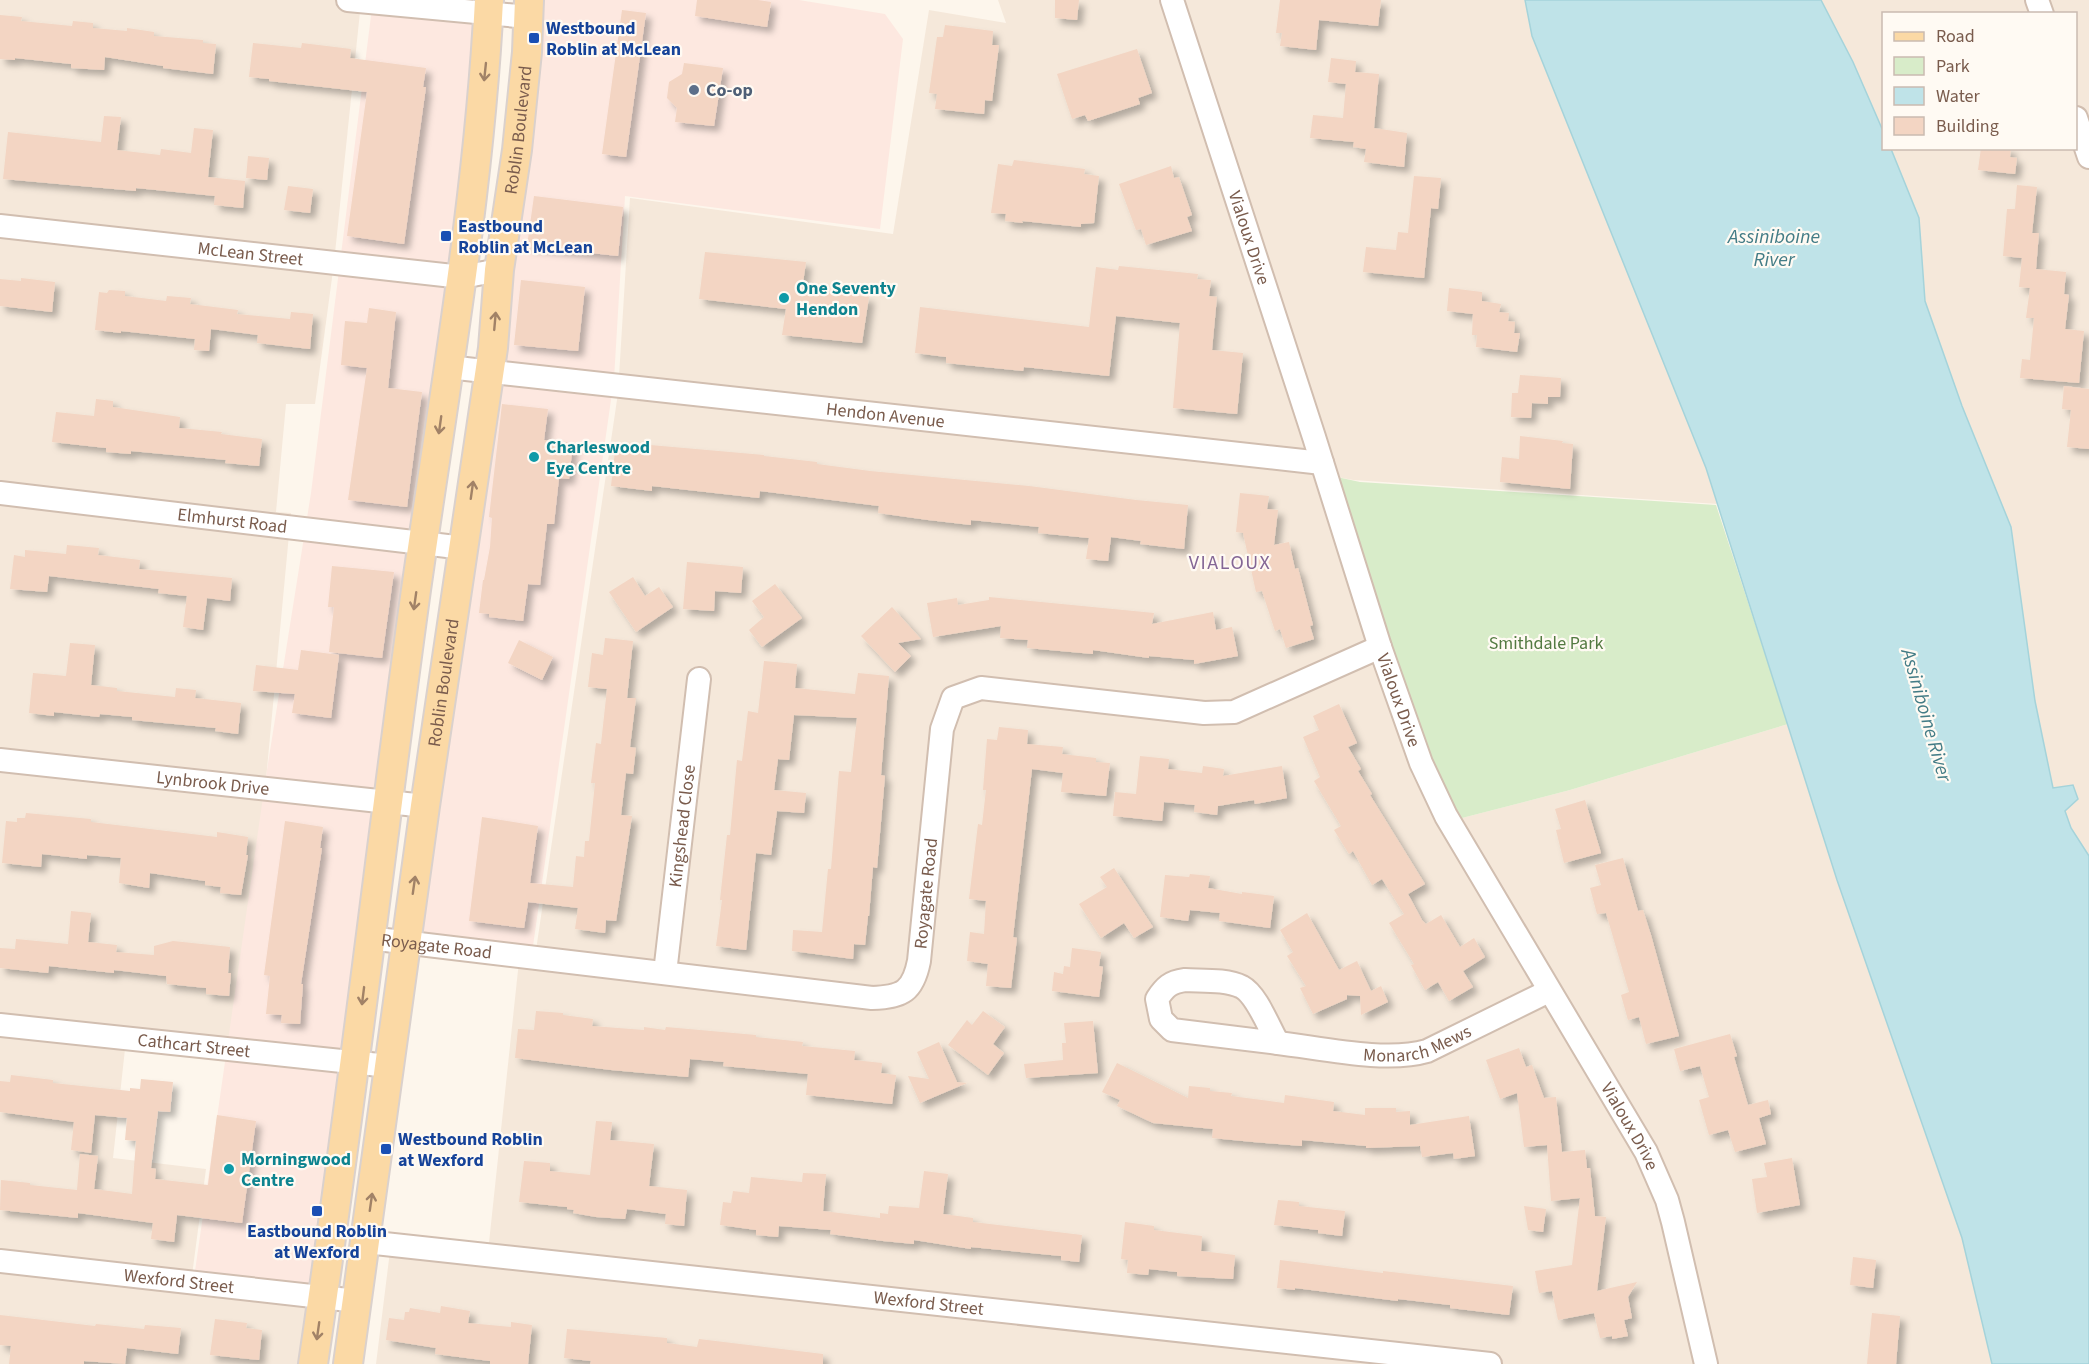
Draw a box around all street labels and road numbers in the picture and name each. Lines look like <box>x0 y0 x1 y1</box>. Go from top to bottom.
street label: Roblin Boulevard <box>499 64 539 196</box>
street label: Vialoux Drive <box>1222 188 1276 288</box>
street label: McLean Street <box>196 236 305 272</box>
street label: Hendon Avenue <box>825 397 946 434</box>
street label: Elmhurst Road <box>176 502 289 540</box>
street label: Roblin Boulevard <box>422 617 466 748</box>
street label: Vialoux Drive <box>1370 650 1426 751</box>
street label: Kingshead Close <box>663 763 702 889</box>
street label: Lynbrook Drive <box>155 765 271 802</box>
street label: Royagate Road <box>908 837 944 950</box>
street label: Royagate Road <box>380 928 493 966</box>
street label: Monarch Mews <box>1362 1019 1476 1069</box>
street label: Cathcart Street <box>136 1028 251 1064</box>
street label: Vialoux Drive <box>1594 1078 1664 1174</box>
street label: Wexford Street <box>122 1263 235 1300</box>
street label: Wexford Street <box>872 1285 985 1322</box>

